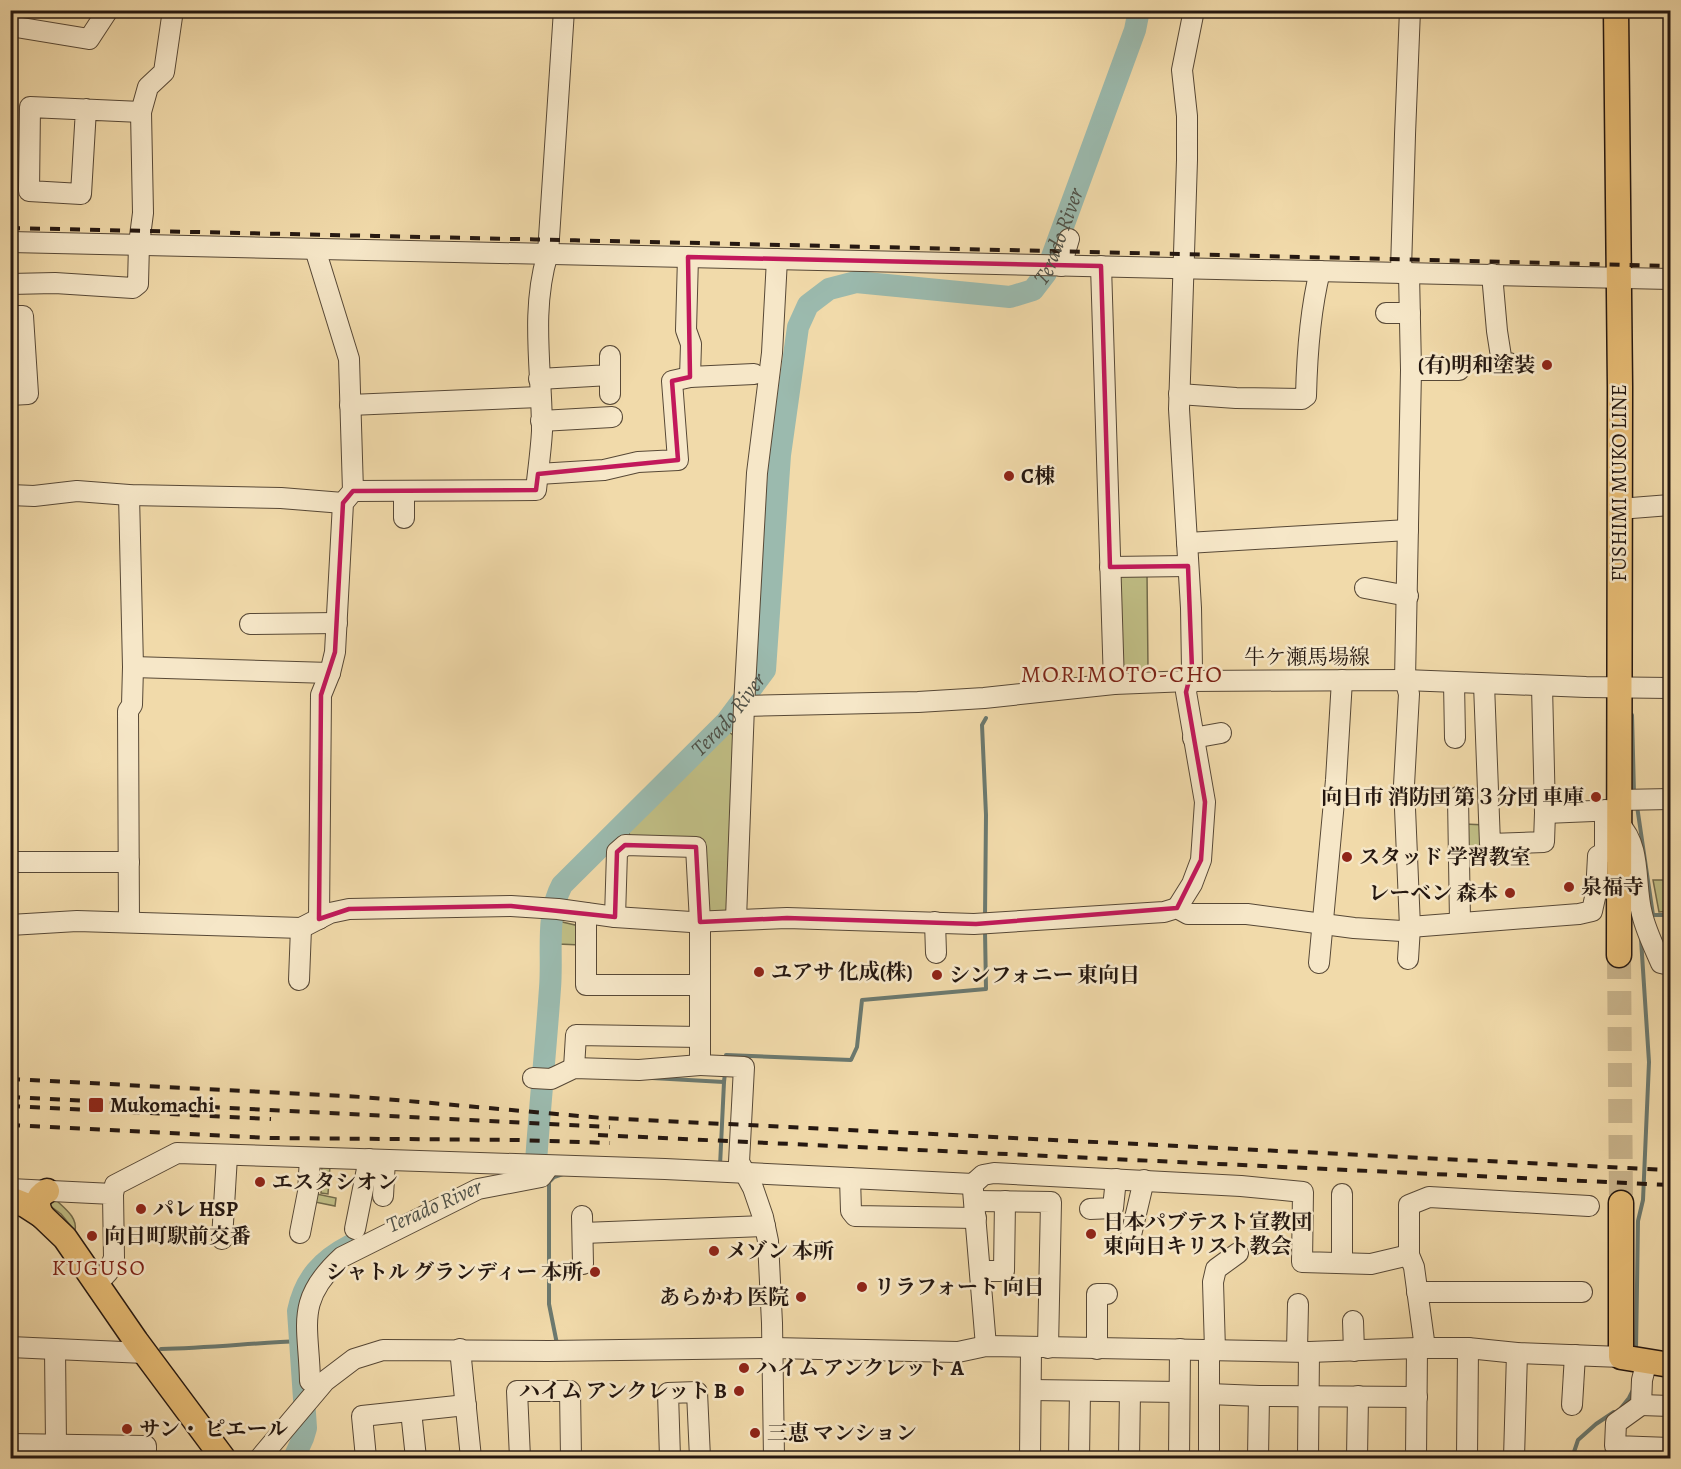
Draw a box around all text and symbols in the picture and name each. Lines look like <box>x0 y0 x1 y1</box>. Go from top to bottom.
water label: Terado River <box>1027 183 1091 292</box>
place label: (有)明和塗装 <box>1418 351 1535 379</box>
marker: (有)明和塗装 <box>1540 358 1554 372</box>
street label: FUSHIMI MUKO LINE <box>1605 384 1633 582</box>
place label: C棟 <box>1021 462 1055 490</box>
marker: C棟 <box>1002 469 1016 483</box>
street label: 牛ケ瀬馬場線 <box>1244 643 1370 671</box>
district label: MORIMOTO-CHO <box>1021 658 1223 690</box>
water label: Terado River <box>684 666 773 763</box>
place label: 向日市 消防団 第３分団 車庫 <box>1321 783 1584 811</box>
marker: 向日市 消防団 第３分団 車庫 <box>1589 790 1603 804</box>
place label: スタッド 学習教室 <box>1359 843 1531 871</box>
marker: スタッド 学習教室 <box>1340 850 1354 864</box>
place label: 泉福寺 <box>1581 873 1644 901</box>
place label: レーベン 森本 <box>1368 879 1498 907</box>
marker: 泉福寺 <box>1562 880 1576 894</box>
marker: レーベン 森本 <box>1503 886 1517 900</box>
place label: ユアサ 化成(株) <box>771 958 913 986</box>
place label: シンフォニー 東向日 <box>949 961 1140 989</box>
marker: ユアサ 化成(株) <box>752 965 766 979</box>
marker: シンフォニー 東向日 <box>930 968 944 982</box>
place label: Mukomachi <box>110 1091 214 1119</box>
marker: Mukomachi <box>87 1096 105 1114</box>
place label: エスタシオン <box>272 1168 398 1196</box>
water label: Terado River <box>382 1171 488 1240</box>
marker: エスタシオン <box>253 1175 267 1189</box>
place label: パレ HSP <box>153 1195 238 1223</box>
marker: パレ HSP <box>134 1202 148 1216</box>
place label: 日本パブテスト宣教団 東向日キリスト教会 <box>1103 1208 1312 1260</box>
place label: 向日町駅前交番 <box>104 1222 251 1250</box>
marker: 日本パブテスト宣教団 東向日キリスト教会 <box>1084 1227 1098 1241</box>
marker: 向日町駅前交番 <box>85 1229 99 1243</box>
place label: メゾン 本所 <box>726 1237 834 1265</box>
marker: メゾン 本所 <box>707 1244 721 1258</box>
district label: KUGUSO <box>52 1253 146 1283</box>
place label: シャトル グランディー 本所 <box>326 1258 583 1286</box>
marker: シャトル グランディー 本所 <box>588 1265 602 1279</box>
place label: リラフォート 向日 <box>874 1273 1045 1301</box>
marker: リラフォート 向日 <box>855 1280 869 1294</box>
place label: あらかわ 医院 <box>659 1283 789 1311</box>
marker: あらかわ 医院 <box>794 1290 808 1304</box>
place label: ハイム アンクレット A <box>756 1354 965 1382</box>
marker: ハイム アンクレット A <box>737 1361 751 1375</box>
place label: ハイム アンクレット B <box>519 1377 727 1405</box>
marker: ハイム アンクレット B <box>732 1384 746 1398</box>
place label: サン・ ピエール <box>139 1415 288 1443</box>
place label: 三恵 マンション <box>767 1419 917 1447</box>
marker: サン・ ピエール <box>120 1422 134 1436</box>
marker: 三恵 マンション <box>748 1426 762 1440</box>

